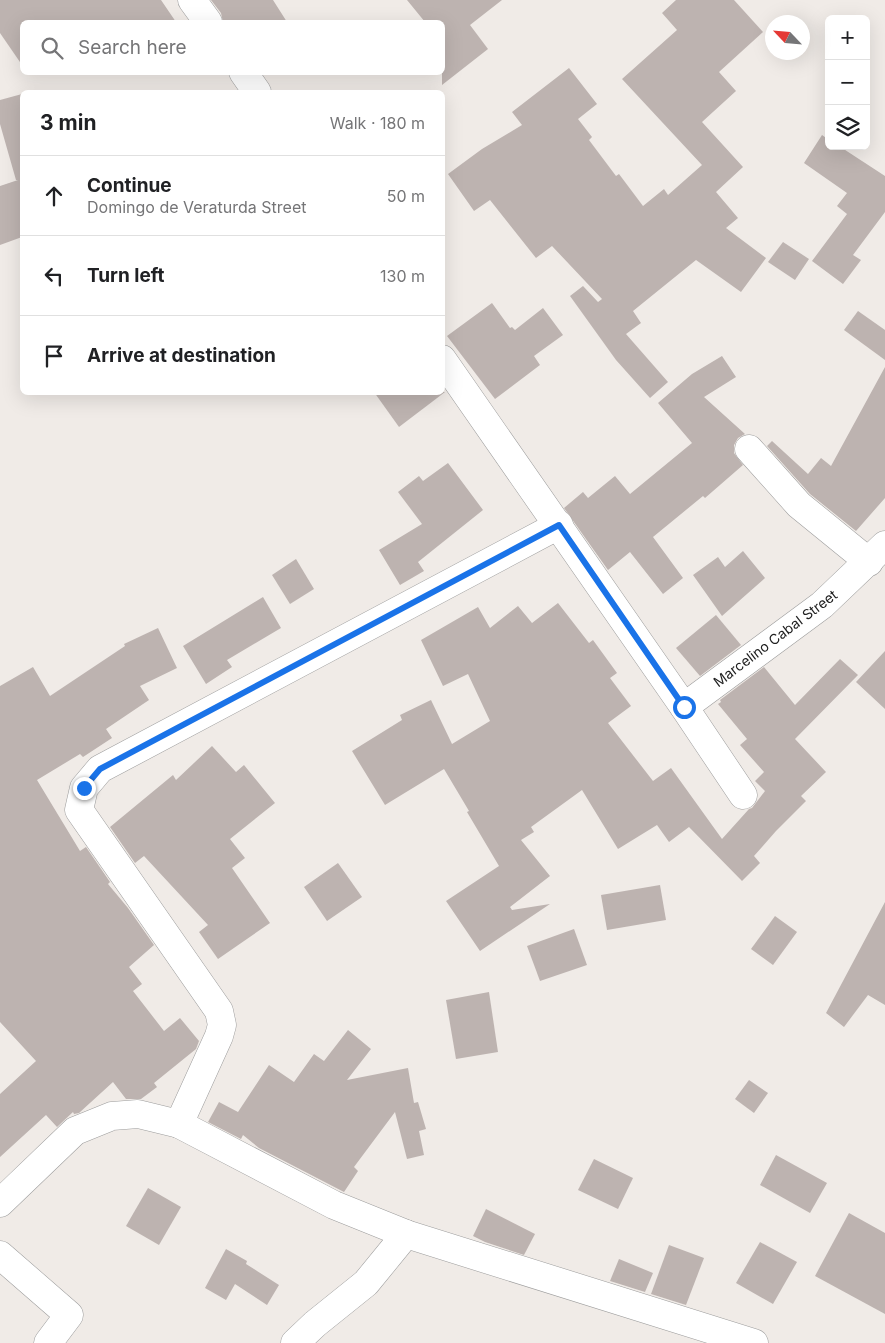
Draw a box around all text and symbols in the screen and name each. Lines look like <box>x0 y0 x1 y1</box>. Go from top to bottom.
north arrow <box>765 15 810 60</box>
map controls <box>825 15 870 150</box>
button: + <box>825 15 870 60</box>
search box <box>20 20 445 75</box>
icon: search <box>38 34 66 62</box>
text: Search here <box>78 36 187 59</box>
button: − <box>825 60 870 105</box>
button: layers <box>825 105 870 150</box>
text: 3 min <box>40 110 96 135</box>
text: Walk · 180 m <box>330 113 425 133</box>
text: Continue <box>87 174 172 197</box>
icon: ahead <box>40 182 68 210</box>
text: 50 m <box>387 186 425 206</box>
text: Domingo de Veraturda Street <box>87 197 306 217</box>
icon: left <box>40 262 68 290</box>
text: Turn left <box>87 264 165 287</box>
text: 130 m <box>380 266 425 286</box>
icon: arrive <box>40 342 68 370</box>
text: Arrive at destination <box>87 344 276 367</box>
street label: Marcelino Cabal Street <box>710 586 841 690</box>
route start <box>673 696 696 719</box>
route end <box>73 777 96 800</box>

